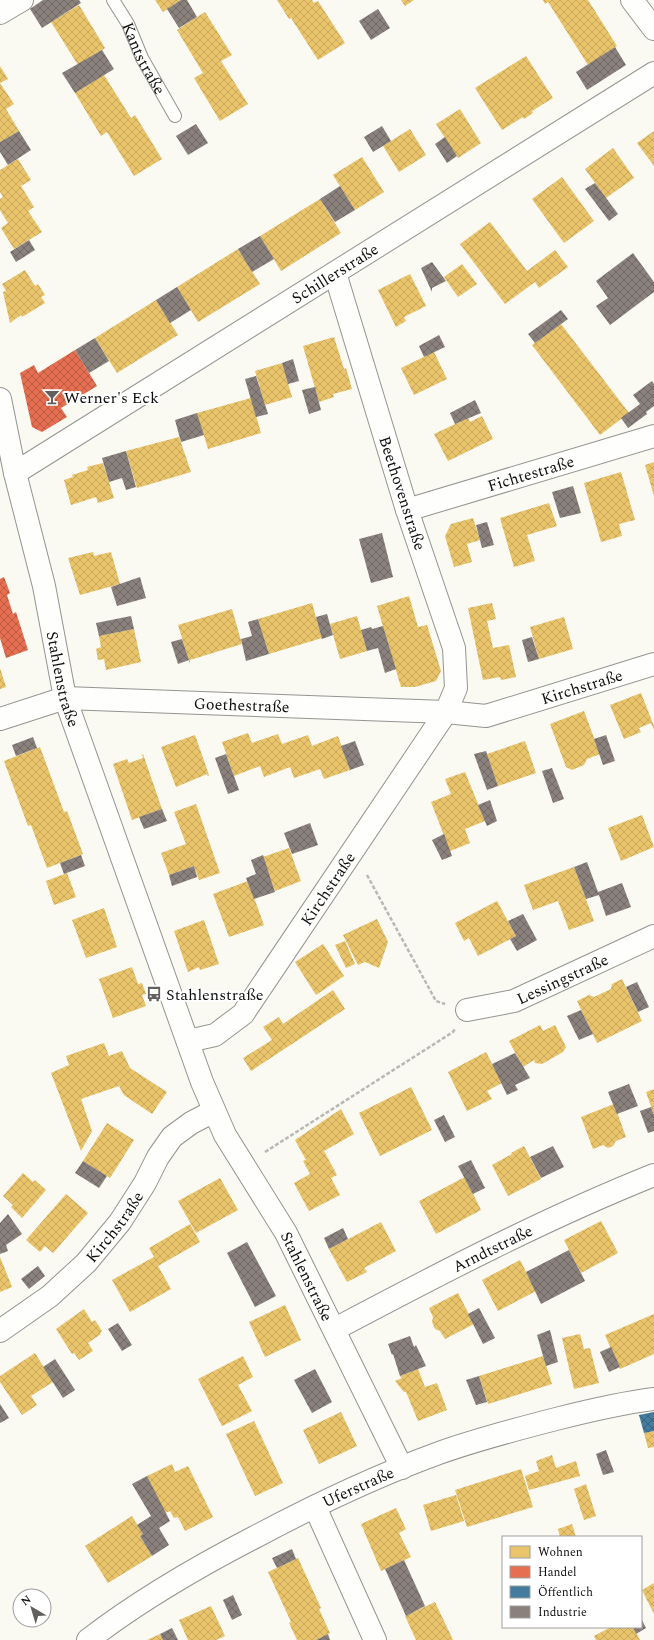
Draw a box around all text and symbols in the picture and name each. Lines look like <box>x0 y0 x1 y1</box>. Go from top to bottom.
street label: Kantstraße <box>115 18 171 99</box>
street label: Schillerstraße <box>287 237 383 310</box>
place label: Werner's Eck <box>64 386 159 410</box>
bar icon: Werner's Eck <box>43 388 61 406</box>
street label: Beethovenstraße <box>372 433 432 554</box>
street label: Fichtestraße <box>485 450 577 498</box>
street label: Stahlenstraße <box>40 629 85 730</box>
street label: Kirchstraße <box>538 663 626 711</box>
street label: Goethestraße <box>193 692 290 719</box>
street label: Kirchstraße <box>295 847 362 931</box>
street label: Lessingstraße <box>513 948 612 1011</box>
place label: Stahlenstraße <box>166 983 263 1007</box>
bus stop icon: Stahlenstraße <box>145 985 163 1003</box>
street label: Kirchstraße <box>80 1187 150 1268</box>
street label: Arndtstraße <box>449 1219 537 1279</box>
street label: Stahlenstraße <box>274 1227 339 1325</box>
street label: Uferstraße <box>318 1461 398 1514</box>
legend <box>502 1536 642 1628</box>
text: Wohnen <box>538 1543 583 1562</box>
text: Handel <box>538 1563 577 1582</box>
text: Öffentlich <box>538 1583 593 1602</box>
north arrow <box>12 1588 52 1628</box>
text: N <box>17 1591 35 1610</box>
text: Industrie <box>538 1603 587 1622</box>

